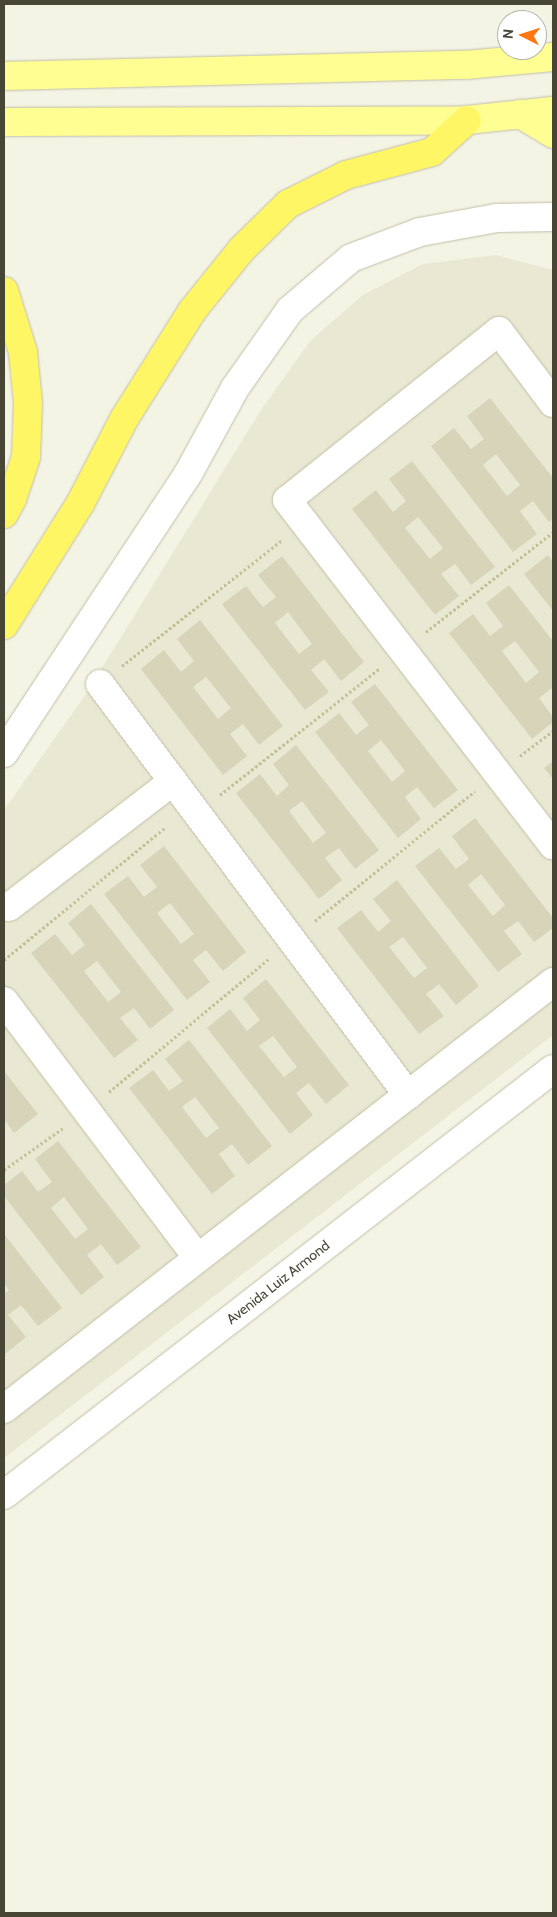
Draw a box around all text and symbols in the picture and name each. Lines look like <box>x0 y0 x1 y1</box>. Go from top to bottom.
north arrow <box>497 10 547 60</box>
text: N <box>499 28 517 39</box>
street label: Avenida Luiz Armond <box>223 1237 333 1327</box>

